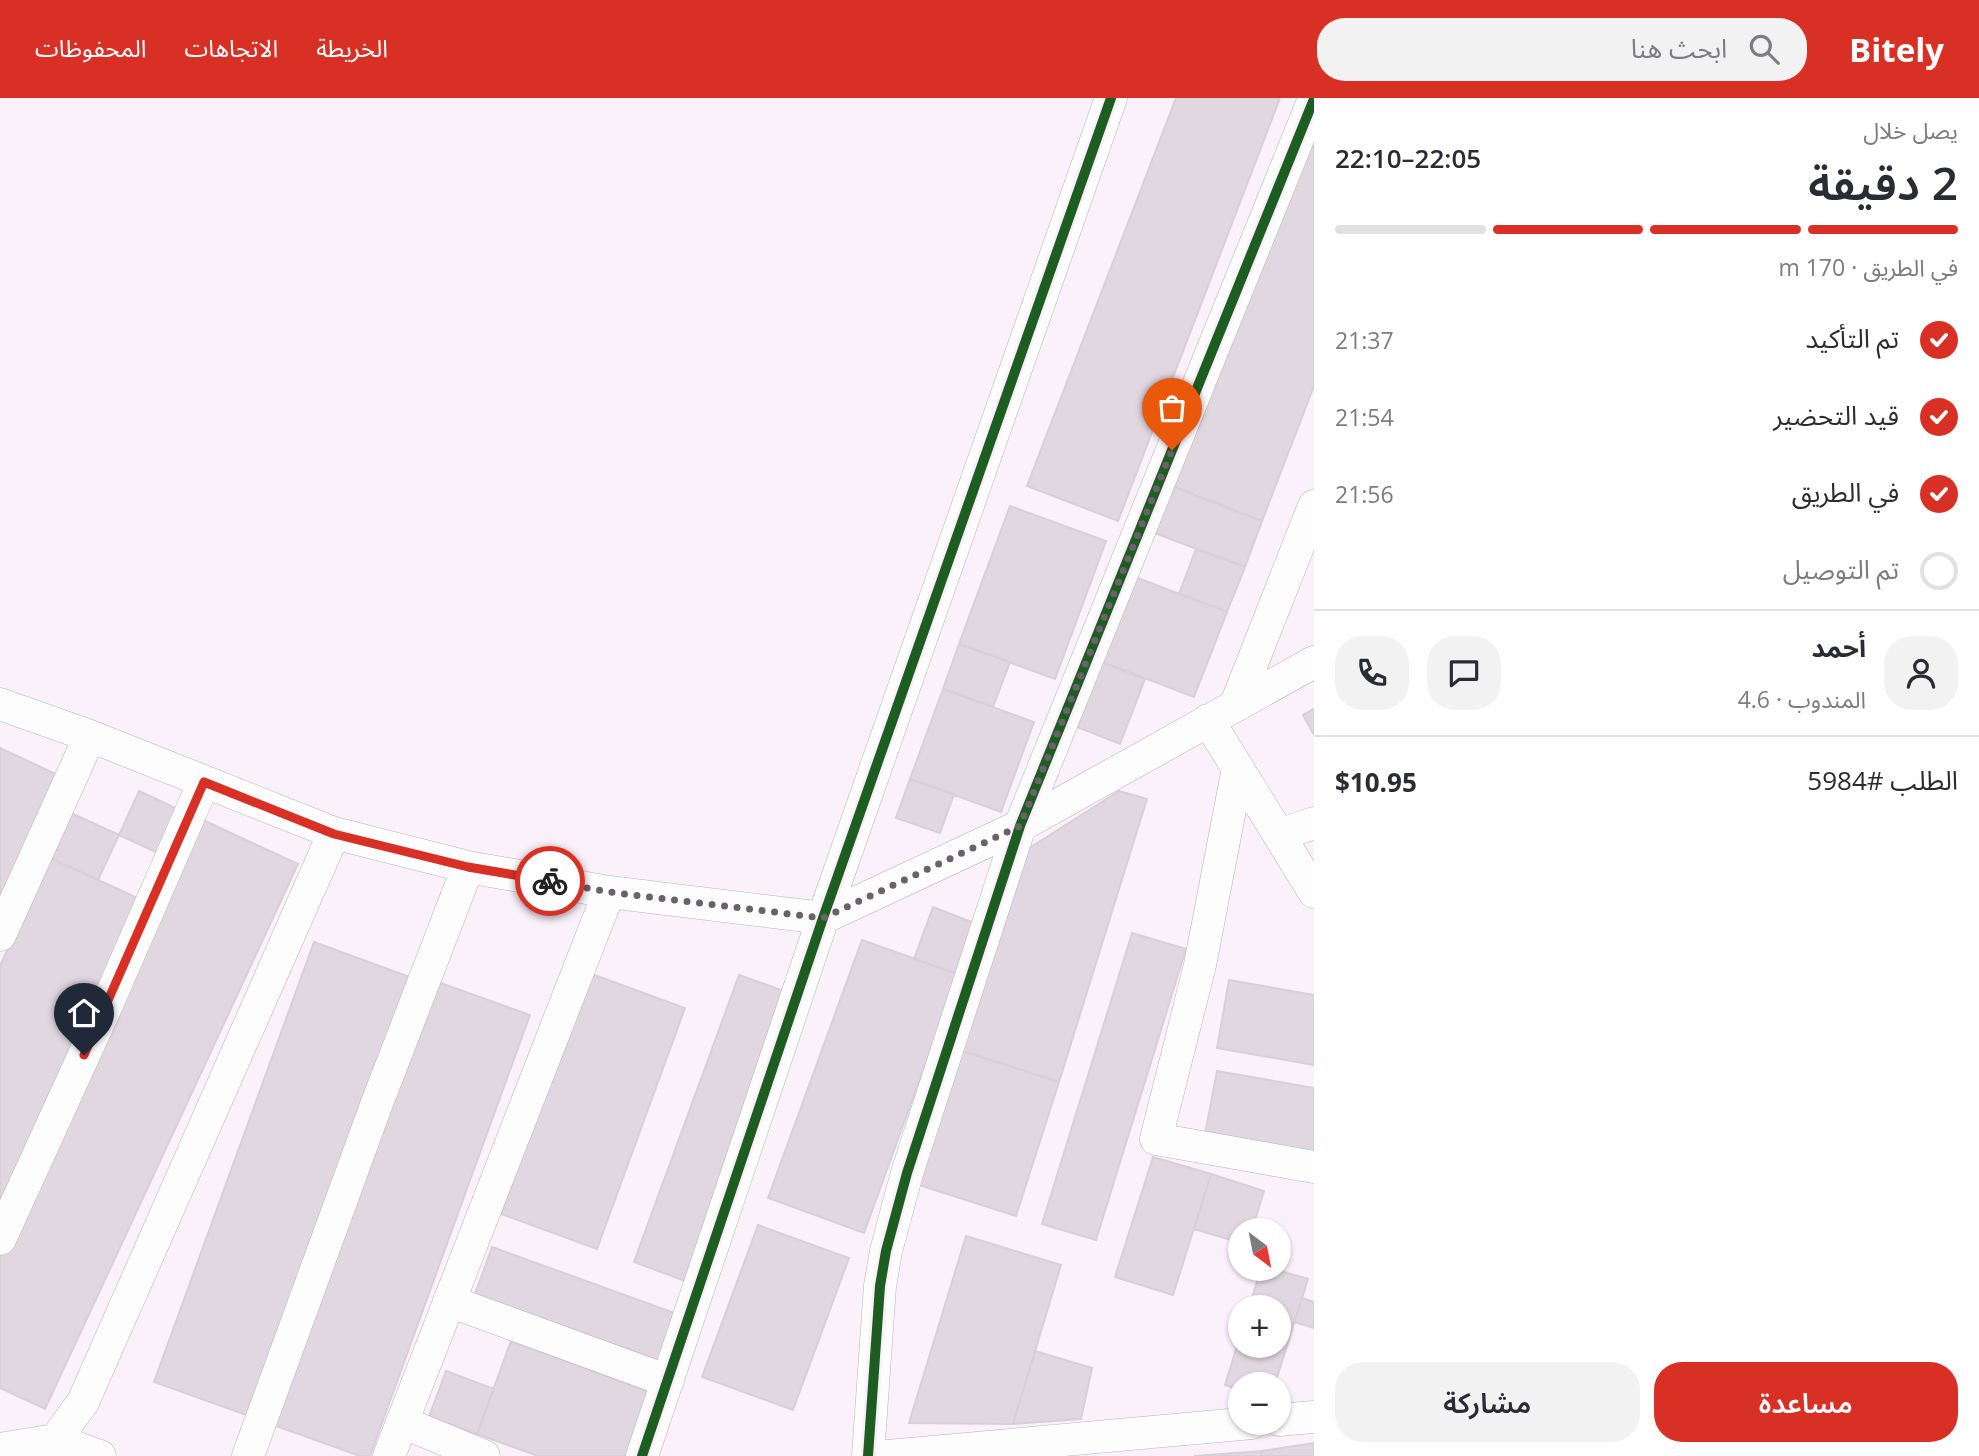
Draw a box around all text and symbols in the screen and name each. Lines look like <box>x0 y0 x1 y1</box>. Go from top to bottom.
search box <box>1317 18 1807 81</box>
text: Bitely <box>1849 27 1944 72</box>
text: ابحث هنا <box>1631 30 1727 66</box>
icon: search <box>1745 30 1783 68</box>
text: المحفوظات <box>35 31 146 64</box>
text: الاتجاهات <box>184 31 278 64</box>
text: الخريطة <box>316 31 388 64</box>
text: يصل خلال <box>1863 114 1958 146</box>
text: 22:05–22:10 <box>1335 140 1481 176</box>
text: 2 دقيقة <box>1808 151 1958 213</box>
text: في الطريق · 170 m <box>1778 251 1958 283</box>
text: تم التأكيد <box>1805 320 1899 356</box>
icon: check <box>1920 321 1958 359</box>
text: 21:37 <box>1335 324 1394 356</box>
pin <box>1142 378 1202 450</box>
icon: bag <box>1153 389 1191 427</box>
text: قيد التحضير <box>1773 397 1899 433</box>
icon: check <box>1920 398 1958 436</box>
text: 21:54 <box>1335 401 1394 433</box>
text: في الطريق <box>1792 474 1899 510</box>
icon: check <box>1920 475 1958 513</box>
text: 21:56 <box>1335 478 1394 510</box>
text: تم التوصيل <box>1783 551 1899 587</box>
text: أحمد <box>1812 629 1866 665</box>
button: phone <box>1335 636 1409 710</box>
button: chat <box>1427 636 1501 710</box>
button: person <box>1884 636 1958 710</box>
text: المندوب · 4.6 <box>1738 683 1866 715</box>
text: الطلب #5984 <box>1807 762 1958 798</box>
text: $10.95 <box>1335 764 1417 800</box>
courier <box>515 846 585 916</box>
icon: bike <box>531 862 569 900</box>
pin <box>54 983 114 1055</box>
icon: home <box>65 994 103 1032</box>
north arrow <box>1228 1218 1292 1281</box>
map controls <box>1228 1218 1291 1435</box>
button: + <box>1228 1295 1291 1358</box>
button: مشاركة <box>1335 1362 1640 1442</box>
button: مساعدة <box>1654 1362 1958 1442</box>
button: − <box>1228 1372 1291 1435</box>

